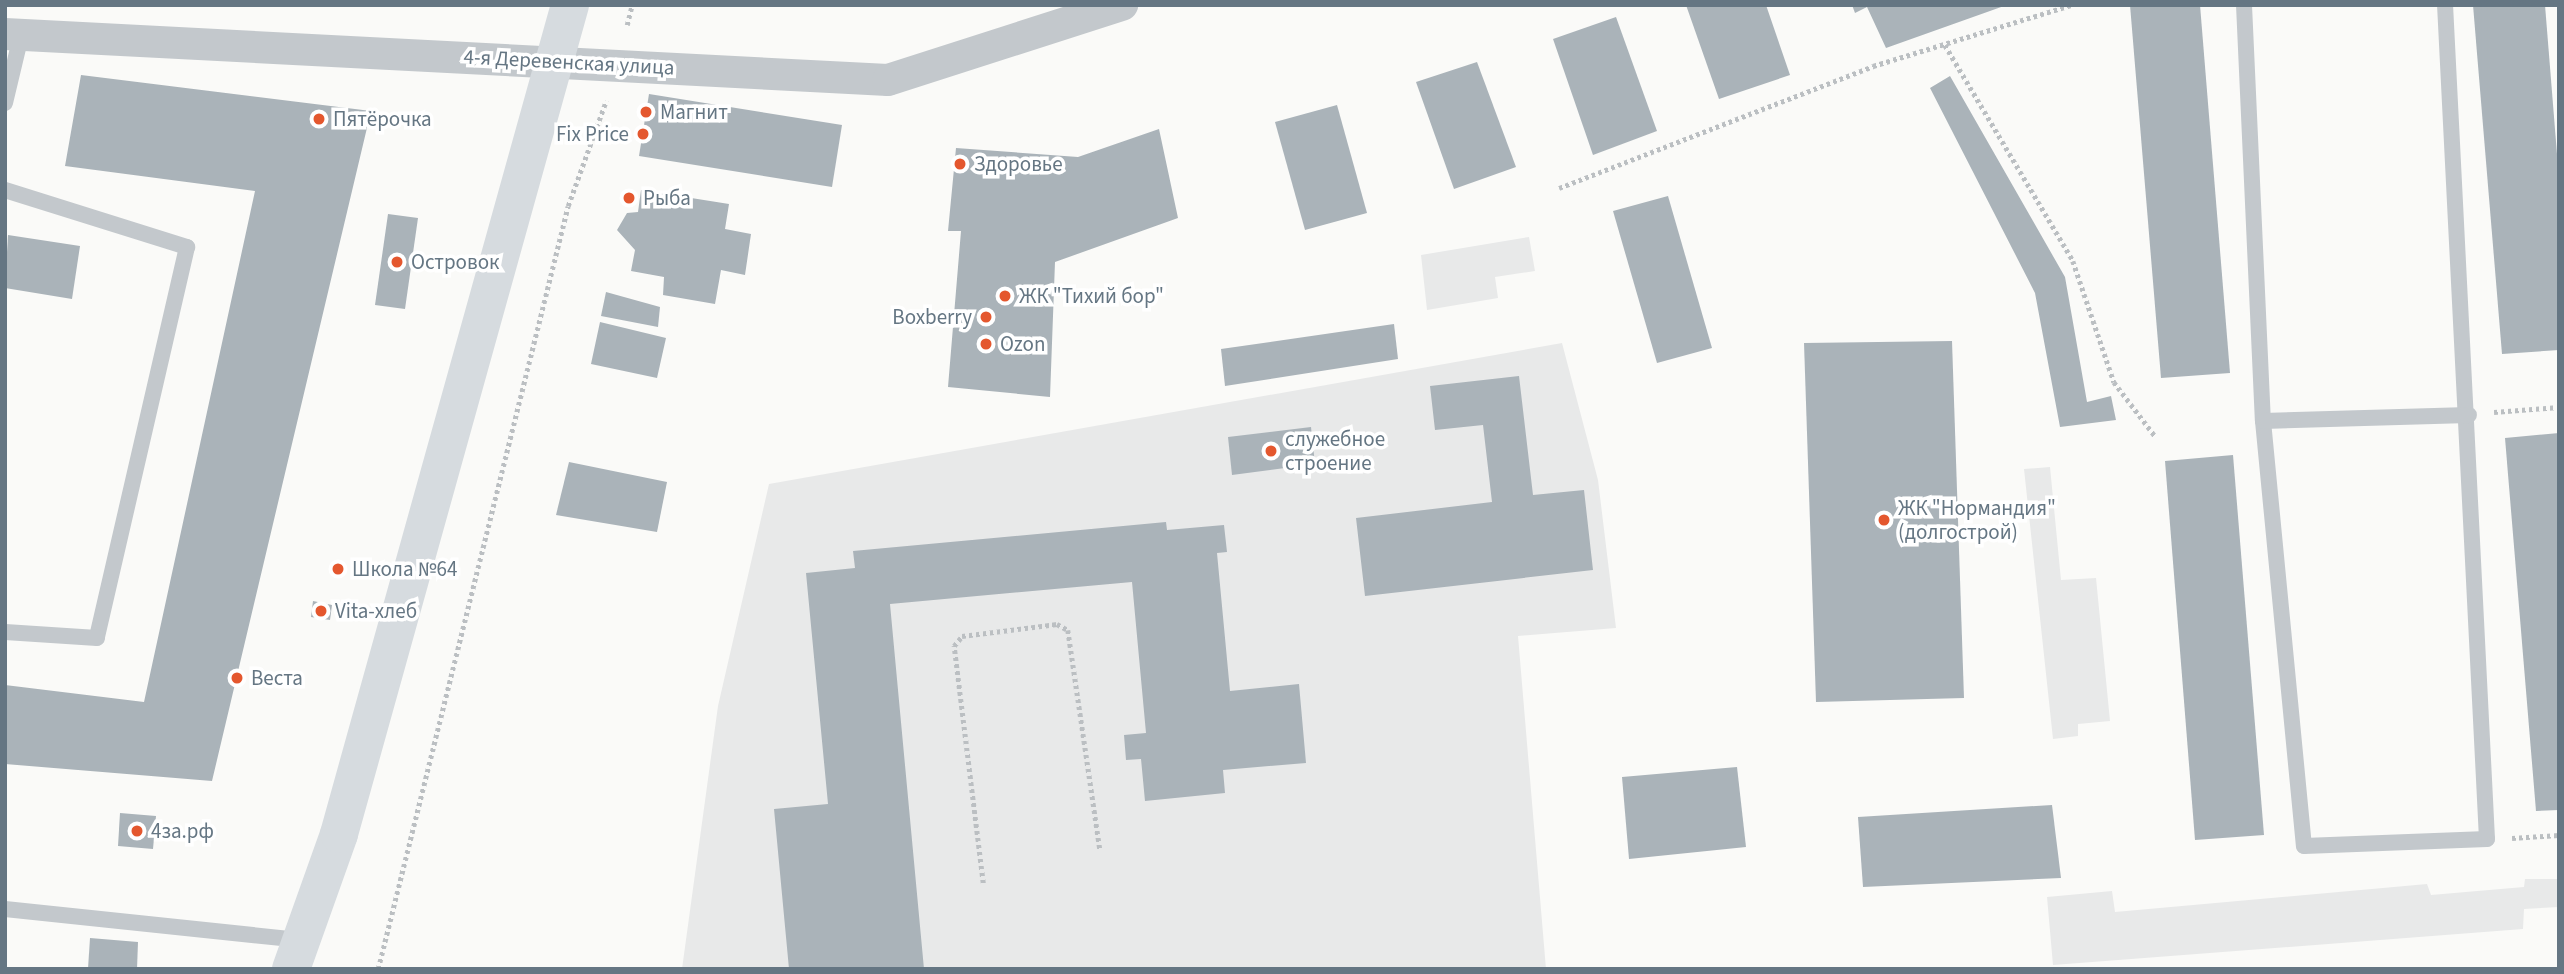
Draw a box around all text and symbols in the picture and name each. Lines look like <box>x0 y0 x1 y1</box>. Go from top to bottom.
street label: 4-я Деревенская улица <box>463 44 675 80</box>
place label: Магнит <box>660 99 728 125</box>
marker: Магнит <box>638 104 654 120</box>
place label: Пятёрочка <box>333 106 432 132</box>
marker: Пятёрочка <box>311 111 327 127</box>
place label: Fix Price <box>556 121 629 147</box>
marker: Fix Price <box>635 126 651 142</box>
place label: Здоровье <box>974 151 1063 177</box>
marker: Здоровье <box>952 156 968 172</box>
place label: Рыба <box>643 185 691 211</box>
marker: Рыба <box>621 190 637 206</box>
place label: Островок <box>411 249 499 275</box>
marker: Островок <box>389 254 405 270</box>
place label: ЖК "Тихий бор" <box>1019 283 1164 309</box>
marker: ЖК "Тихий бор" <box>997 288 1013 304</box>
place label: Boxberry <box>892 304 972 330</box>
marker: Boxberry <box>978 309 994 325</box>
place label: Ozon <box>1000 331 1045 357</box>
marker: Ozon <box>978 336 994 352</box>
place label: служебное строение <box>1285 426 1385 476</box>
marker: служебное строение <box>1263 443 1279 459</box>
place label: ЖК "Нормандия" (долгострой) <box>1898 495 2056 545</box>
marker: ЖК "Нормандия" (долгострой) <box>1876 512 1892 528</box>
place label: Школа №64 <box>352 556 457 582</box>
marker: Школа №64 <box>330 561 346 577</box>
place label: Vita-хлеб <box>335 598 417 624</box>
marker: Vita-хлеб <box>313 603 329 619</box>
place label: Веста <box>251 665 303 691</box>
marker: Веста <box>229 670 245 686</box>
place label: 4за.рф <box>151 818 214 844</box>
marker: 4за.рф <box>129 823 145 839</box>

